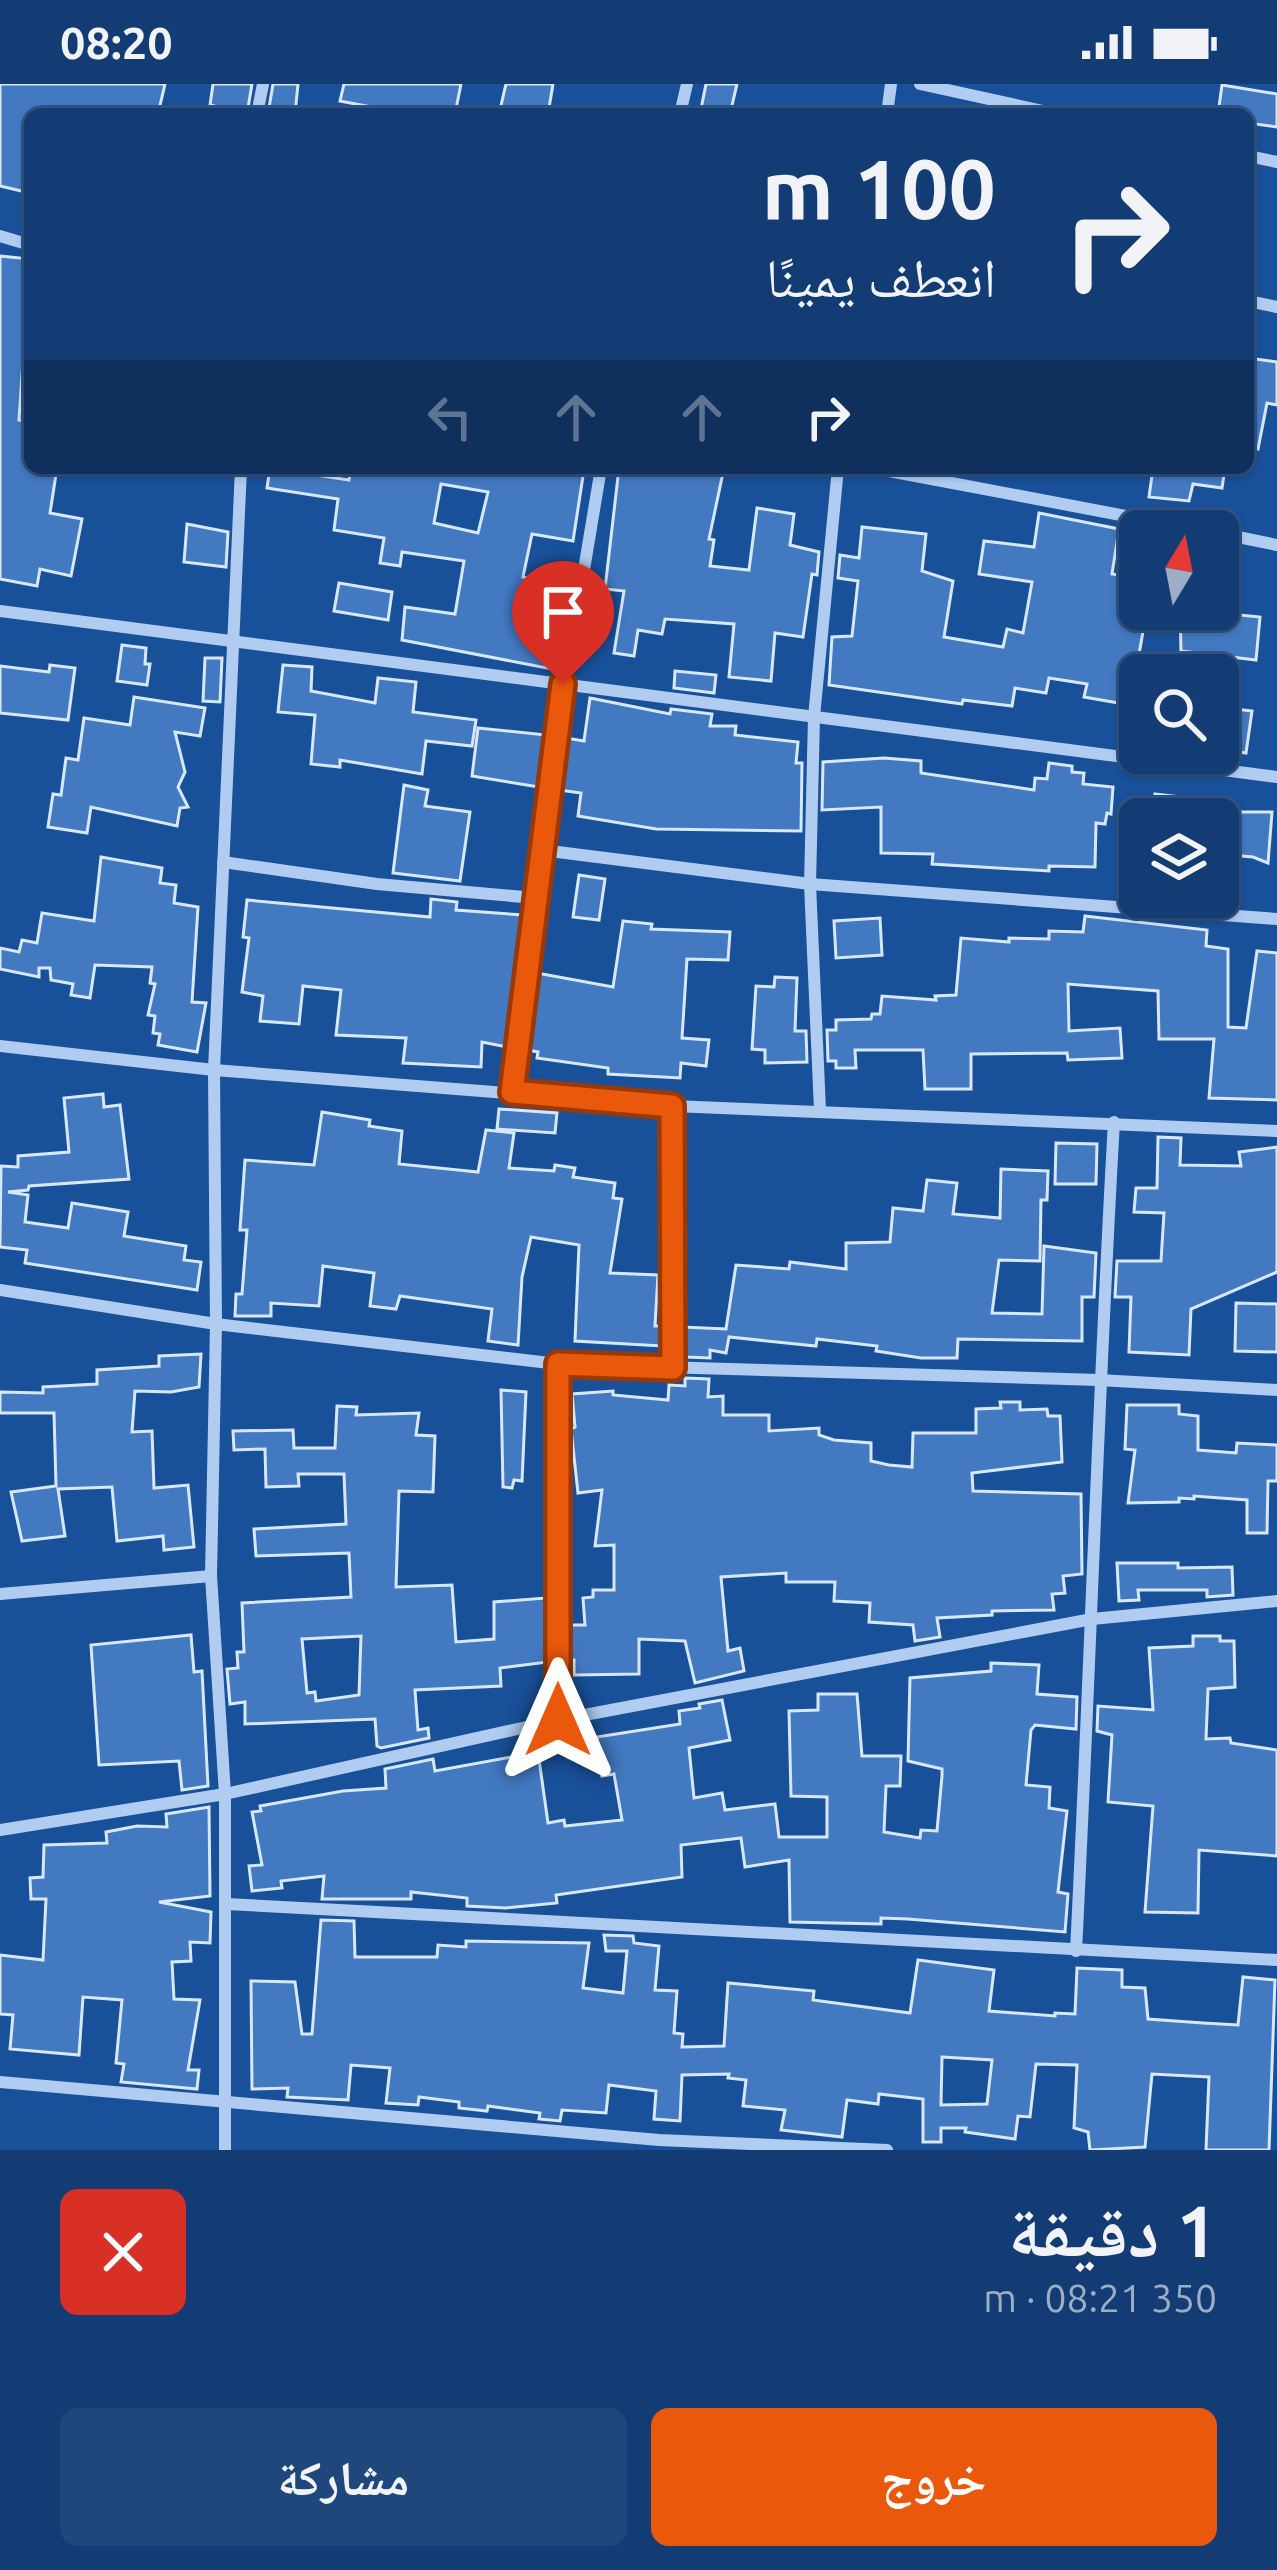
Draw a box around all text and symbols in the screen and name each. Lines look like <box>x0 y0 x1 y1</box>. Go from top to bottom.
text: 08:20 <box>60 17 173 68</box>
text: 100 m <box>762 141 996 235</box>
icon: right <box>1038 156 1194 312</box>
text: انعطف يمينًا <box>766 247 996 307</box>
icon: left <box>417 384 483 450</box>
icon: ahead <box>543 384 609 450</box>
icon: ahead <box>669 384 735 450</box>
icon: right <box>795 384 861 450</box>
north arrow <box>1119 510 1239 630</box>
map controls <box>1119 510 1239 918</box>
pin <box>512 561 614 684</box>
icon: arrive <box>530 579 596 645</box>
button: search <box>1119 654 1239 774</box>
button: layers <box>1119 798 1239 918</box>
position arrow <box>495 1657 621 1783</box>
button: close <box>60 2189 186 2315</box>
text: 1 دقيقة <box>1008 2190 1217 2271</box>
text: 350 m · 08:21 <box>983 2276 1217 2319</box>
button: مشاركة <box>60 2408 627 2546</box>
button: خروج <box>651 2408 1217 2546</box>

